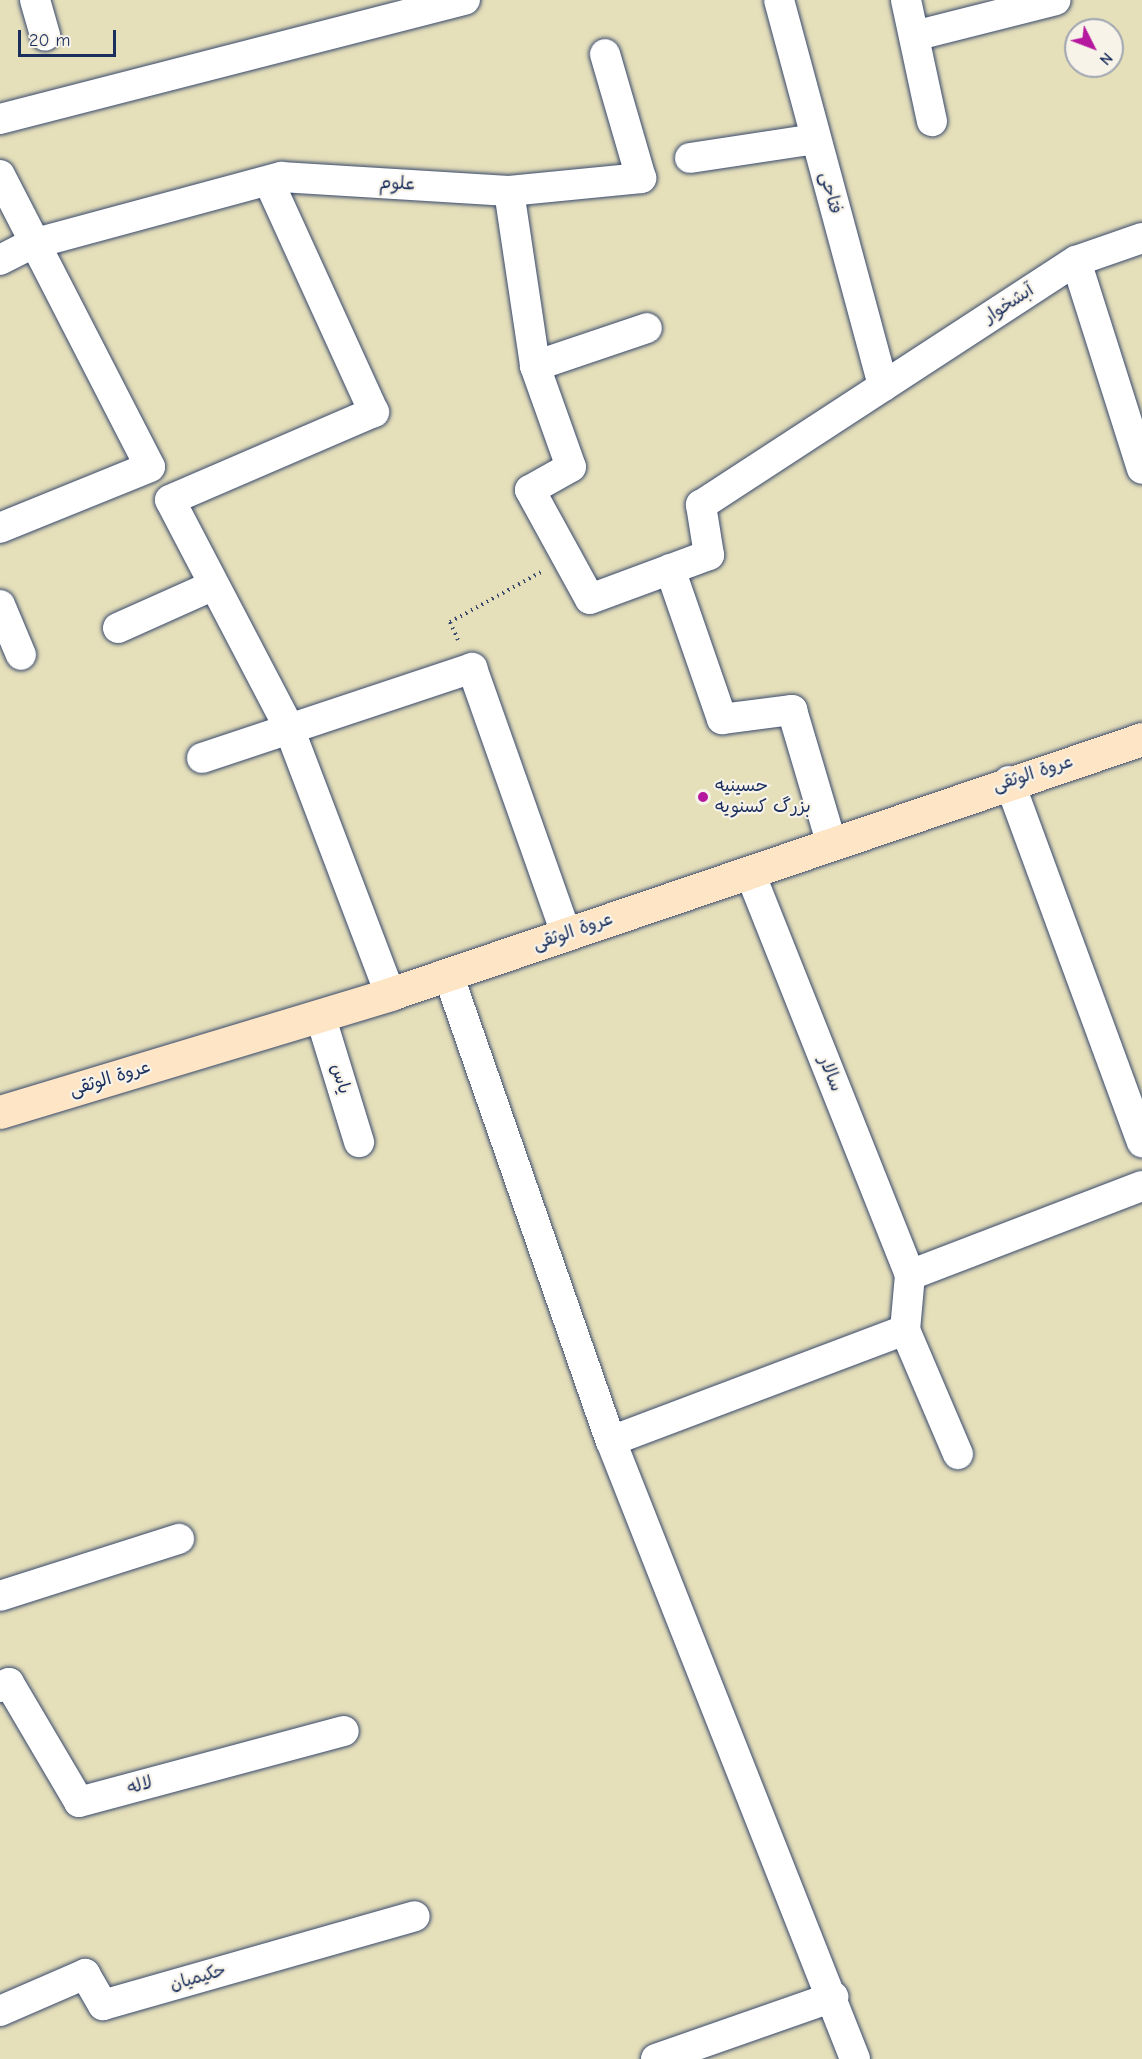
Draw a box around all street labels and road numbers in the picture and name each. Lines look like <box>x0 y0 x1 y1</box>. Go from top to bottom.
street label: فتاحی <box>814 170 846 216</box>
street label: علوم <box>379 172 415 196</box>
street label: آبشخوار <box>980 280 1038 328</box>
street label: عروة الوثقی <box>990 751 1076 797</box>
street label: عروة الوثقی <box>530 908 616 956</box>
street label: سالار <box>813 1053 847 1095</box>
street label: عروة الوثقی <box>67 1056 153 1102</box>
street label: یاس <box>325 1061 355 1097</box>
street label: لاله <box>125 1772 155 1800</box>
street label: حکیمیان <box>167 1960 229 1996</box>

